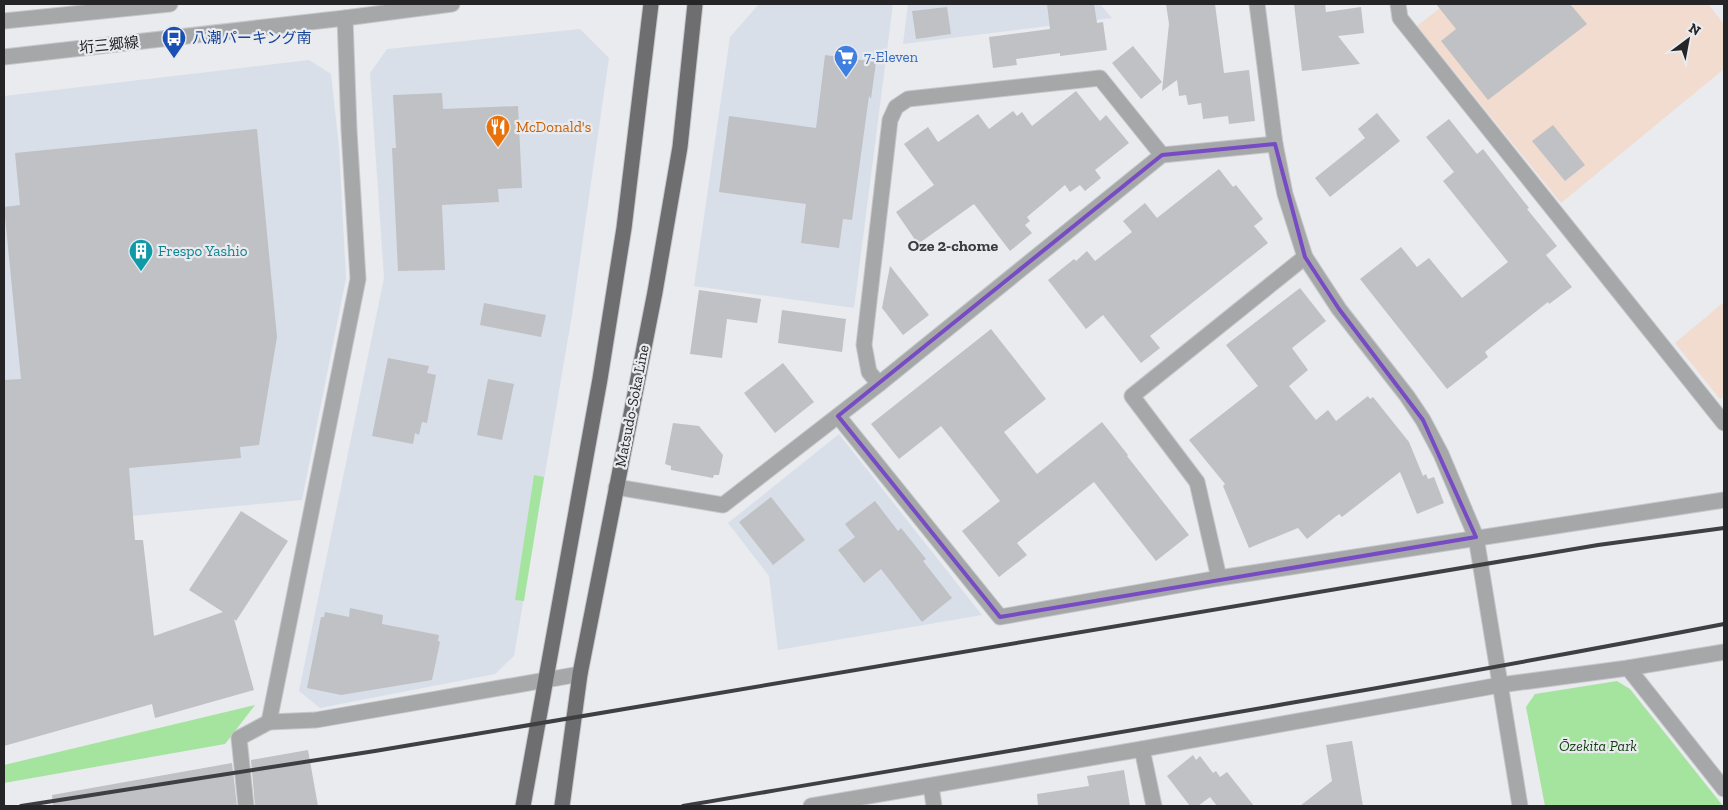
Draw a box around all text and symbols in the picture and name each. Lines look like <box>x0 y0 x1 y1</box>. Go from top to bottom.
north arrow <box>1663 15 1713 65</box>
text: N <box>1686 19 1704 40</box>
bus stop icon: 八潮パーキング南 <box>161 25 187 59</box>
place label: 八潮パーキング南 <box>192 29 312 47</box>
street label: 垳三郷線 <box>78 33 140 57</box>
supermarket icon: 7-Eleven <box>833 44 859 78</box>
place label: 7-Eleven <box>864 48 919 66</box>
restaurant icon: McDonald's <box>485 114 511 148</box>
place label: McDonald's <box>516 118 591 136</box>
district label: Oze 2-chome <box>908 236 998 255</box>
building icon: Frespo Yashio <box>128 238 154 272</box>
place label: Frespo Yashio <box>158 242 248 260</box>
street label: Matsudo-Soka Line <box>611 343 653 469</box>
park label: Ōzekita Park <box>1559 737 1637 755</box>

